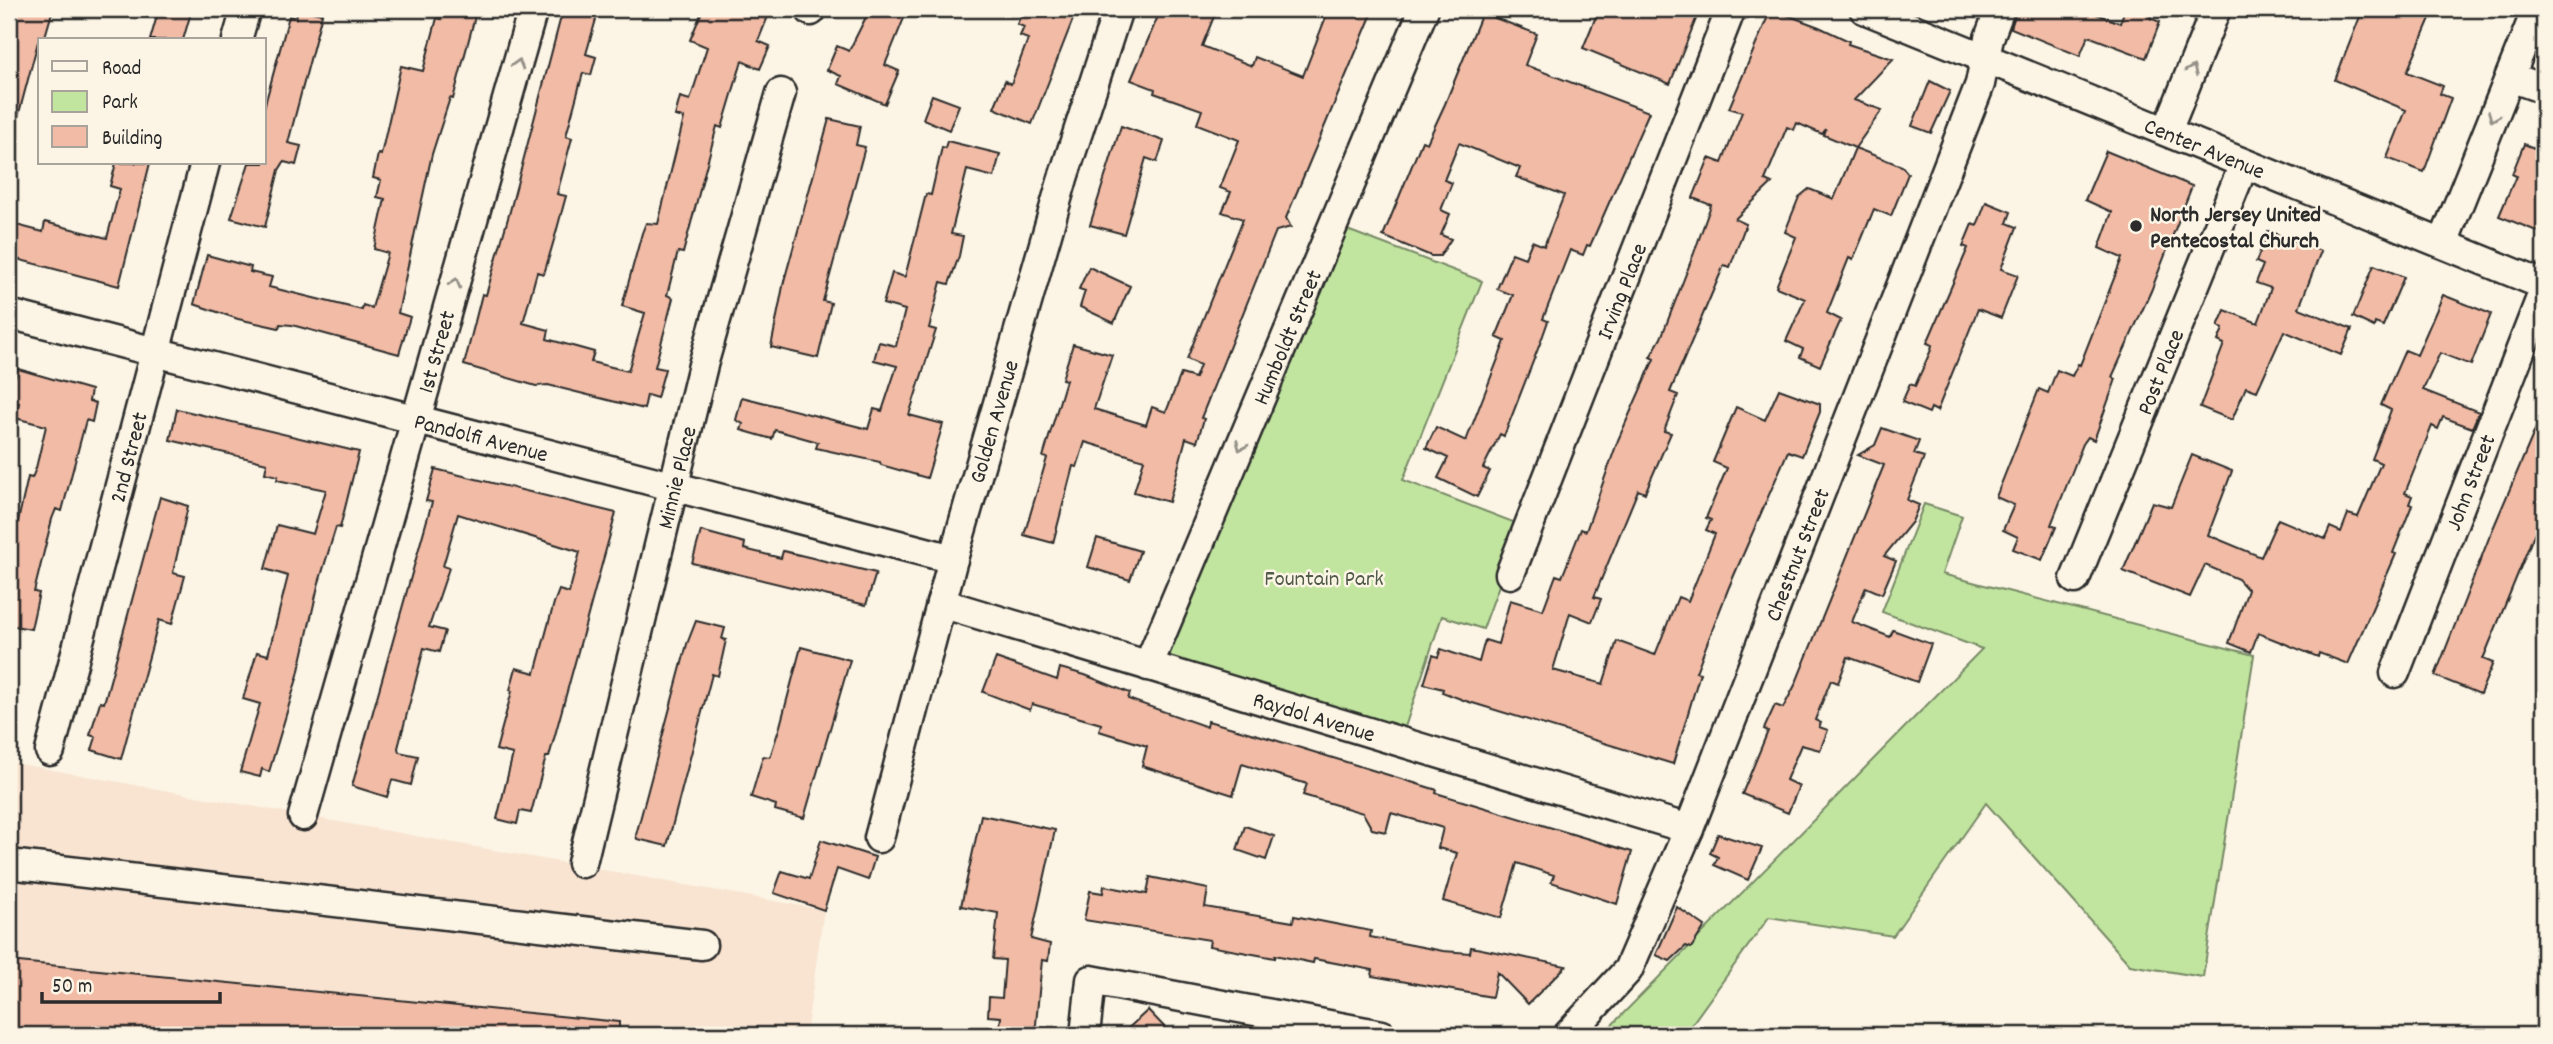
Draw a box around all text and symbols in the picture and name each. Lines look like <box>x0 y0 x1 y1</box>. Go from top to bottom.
legend <box>38 38 266 164</box>
text: Road <box>102 55 141 85</box>
one-way arrow <box>509 59 524 71</box>
one-way arrow <box>2183 65 2197 77</box>
text: Park <box>102 89 138 119</box>
street label: Center Avenue <box>2138 111 2269 190</box>
one-way arrow <box>2488 111 2502 123</box>
text: Building <box>102 125 162 155</box>
place label: North Jersey United Pentecostal Church <box>2150 200 2321 259</box>
marker: North Jersey United Pentecostal Church <box>2128 218 2144 234</box>
street label: Irving Place <box>1590 239 1658 345</box>
street label: Humboldt Street <box>1246 266 1333 411</box>
one-way arrow <box>447 277 462 289</box>
street label: 1st Street <box>411 307 466 398</box>
street label: Post Place <box>2130 325 2195 421</box>
street label: Golden Avenue <box>963 357 1030 488</box>
street label: Pandolfi Avenue <box>410 407 551 473</box>
street label: 2nd Street <box>103 409 159 507</box>
street label: Minnie Place <box>651 423 708 533</box>
street label: John Street <box>2439 430 2506 536</box>
one-way arrow <box>1235 439 1249 451</box>
street label: Chestnut Street <box>1759 484 1840 627</box>
park label: Fountain Park <box>1264 564 1384 597</box>
street label: Raydol Avenue <box>1248 685 1378 753</box>
scale bar <box>42 960 220 1004</box>
text: 50 m <box>52 973 92 1003</box>

